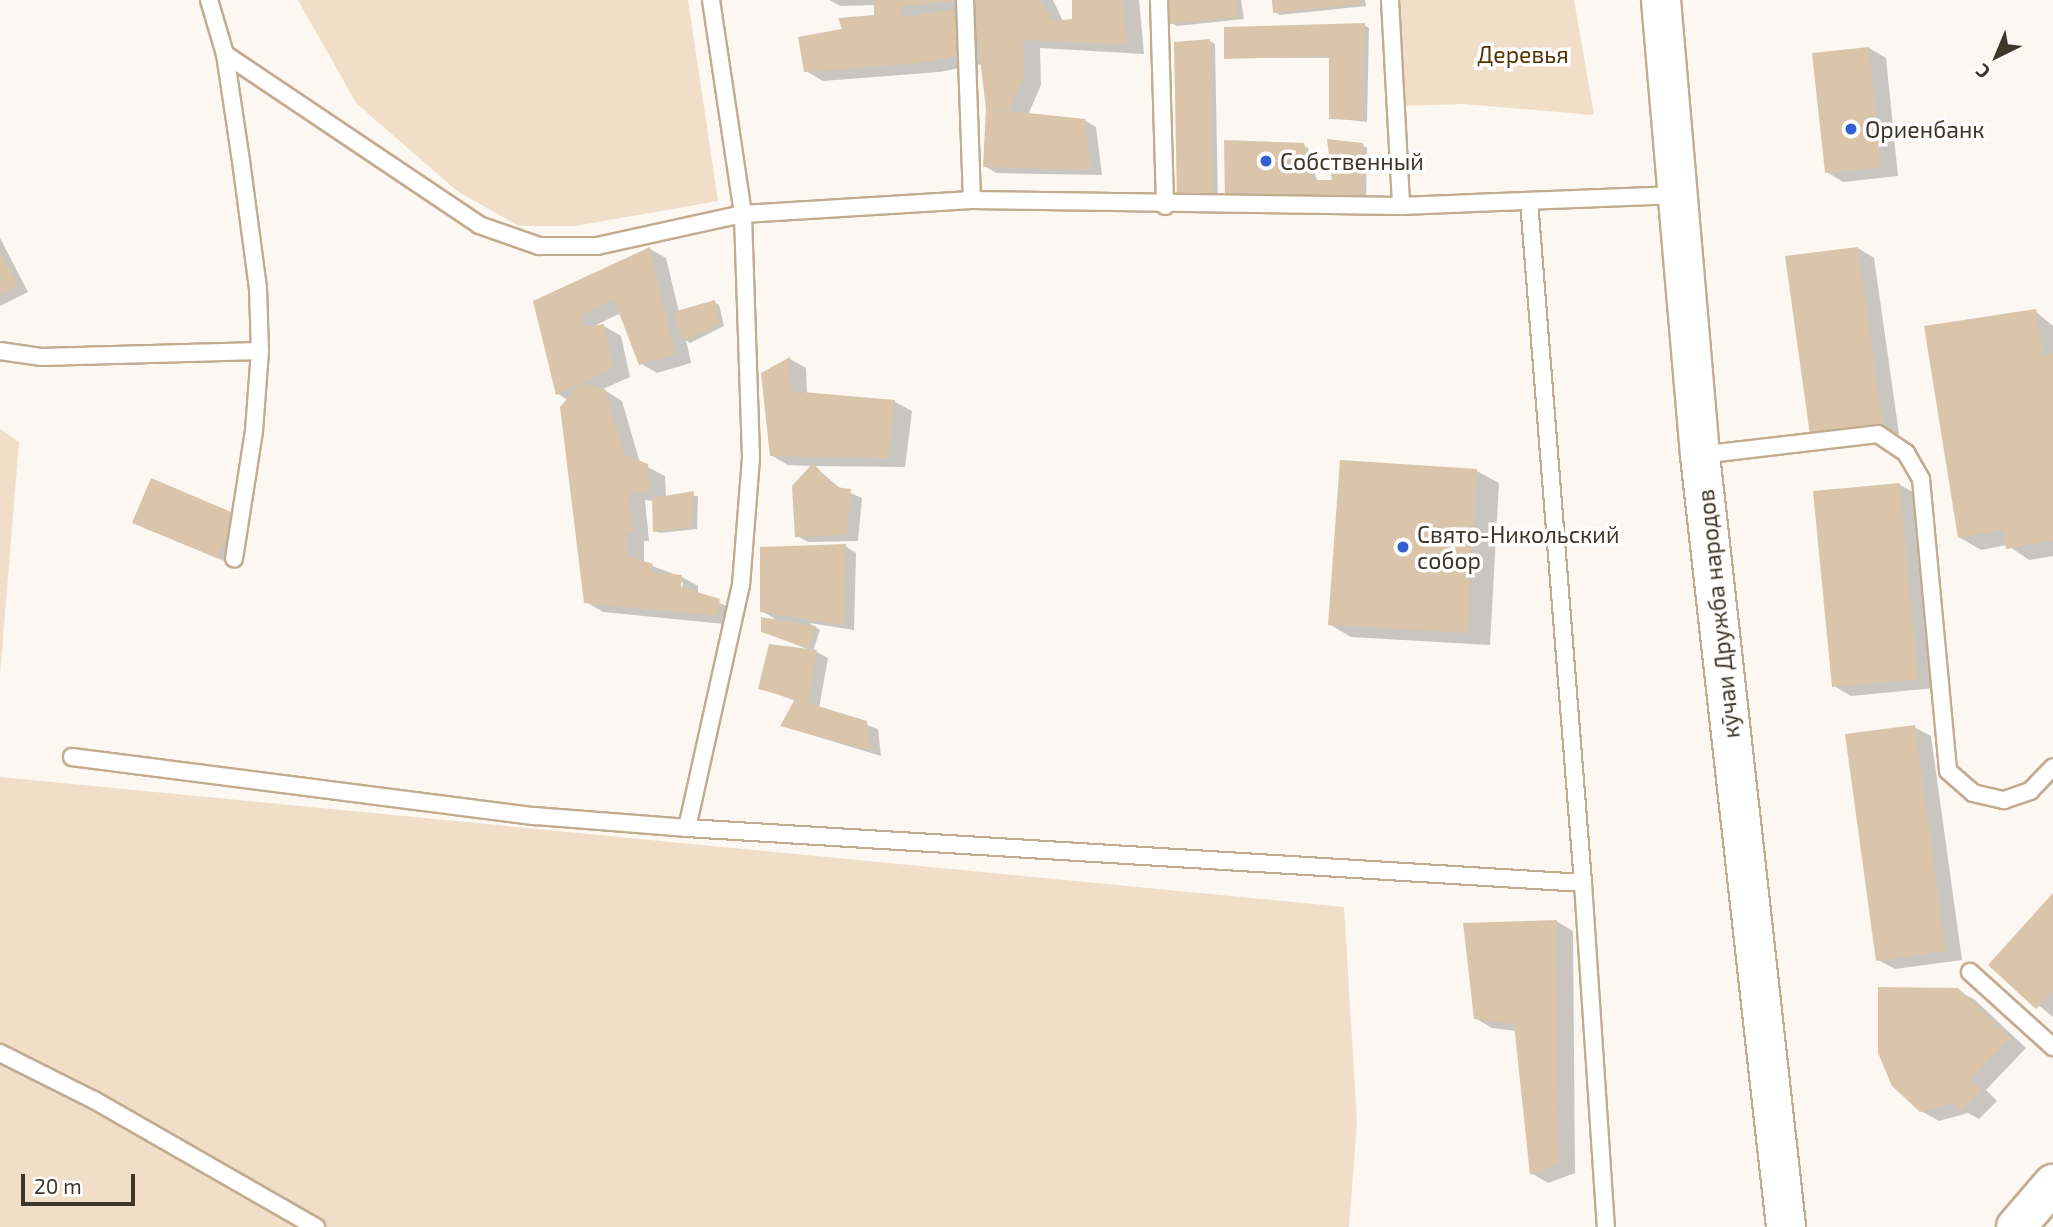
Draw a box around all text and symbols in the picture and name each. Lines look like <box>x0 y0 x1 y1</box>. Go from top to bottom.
north arrow <box>1962 21 2032 91</box>
park label: Деревья <box>1477 40 1569 68</box>
text: С <box>1970 59 1994 84</box>
place label: Ориенбанк <box>1865 115 1985 143</box>
marker: Ориенбанк <box>1843 121 1859 137</box>
place label: Собственный <box>1280 147 1424 175</box>
marker: Собственный <box>1258 153 1274 169</box>
street label: кӯчаи Дружба народов <box>1691 488 1745 740</box>
place label: Свято-Никольский собор <box>1417 520 1619 574</box>
marker: Свято-Никольский собор <box>1395 539 1411 555</box>
scale bar <box>24 1160 138 1204</box>
text: 20 m <box>34 1173 82 1198</box>

